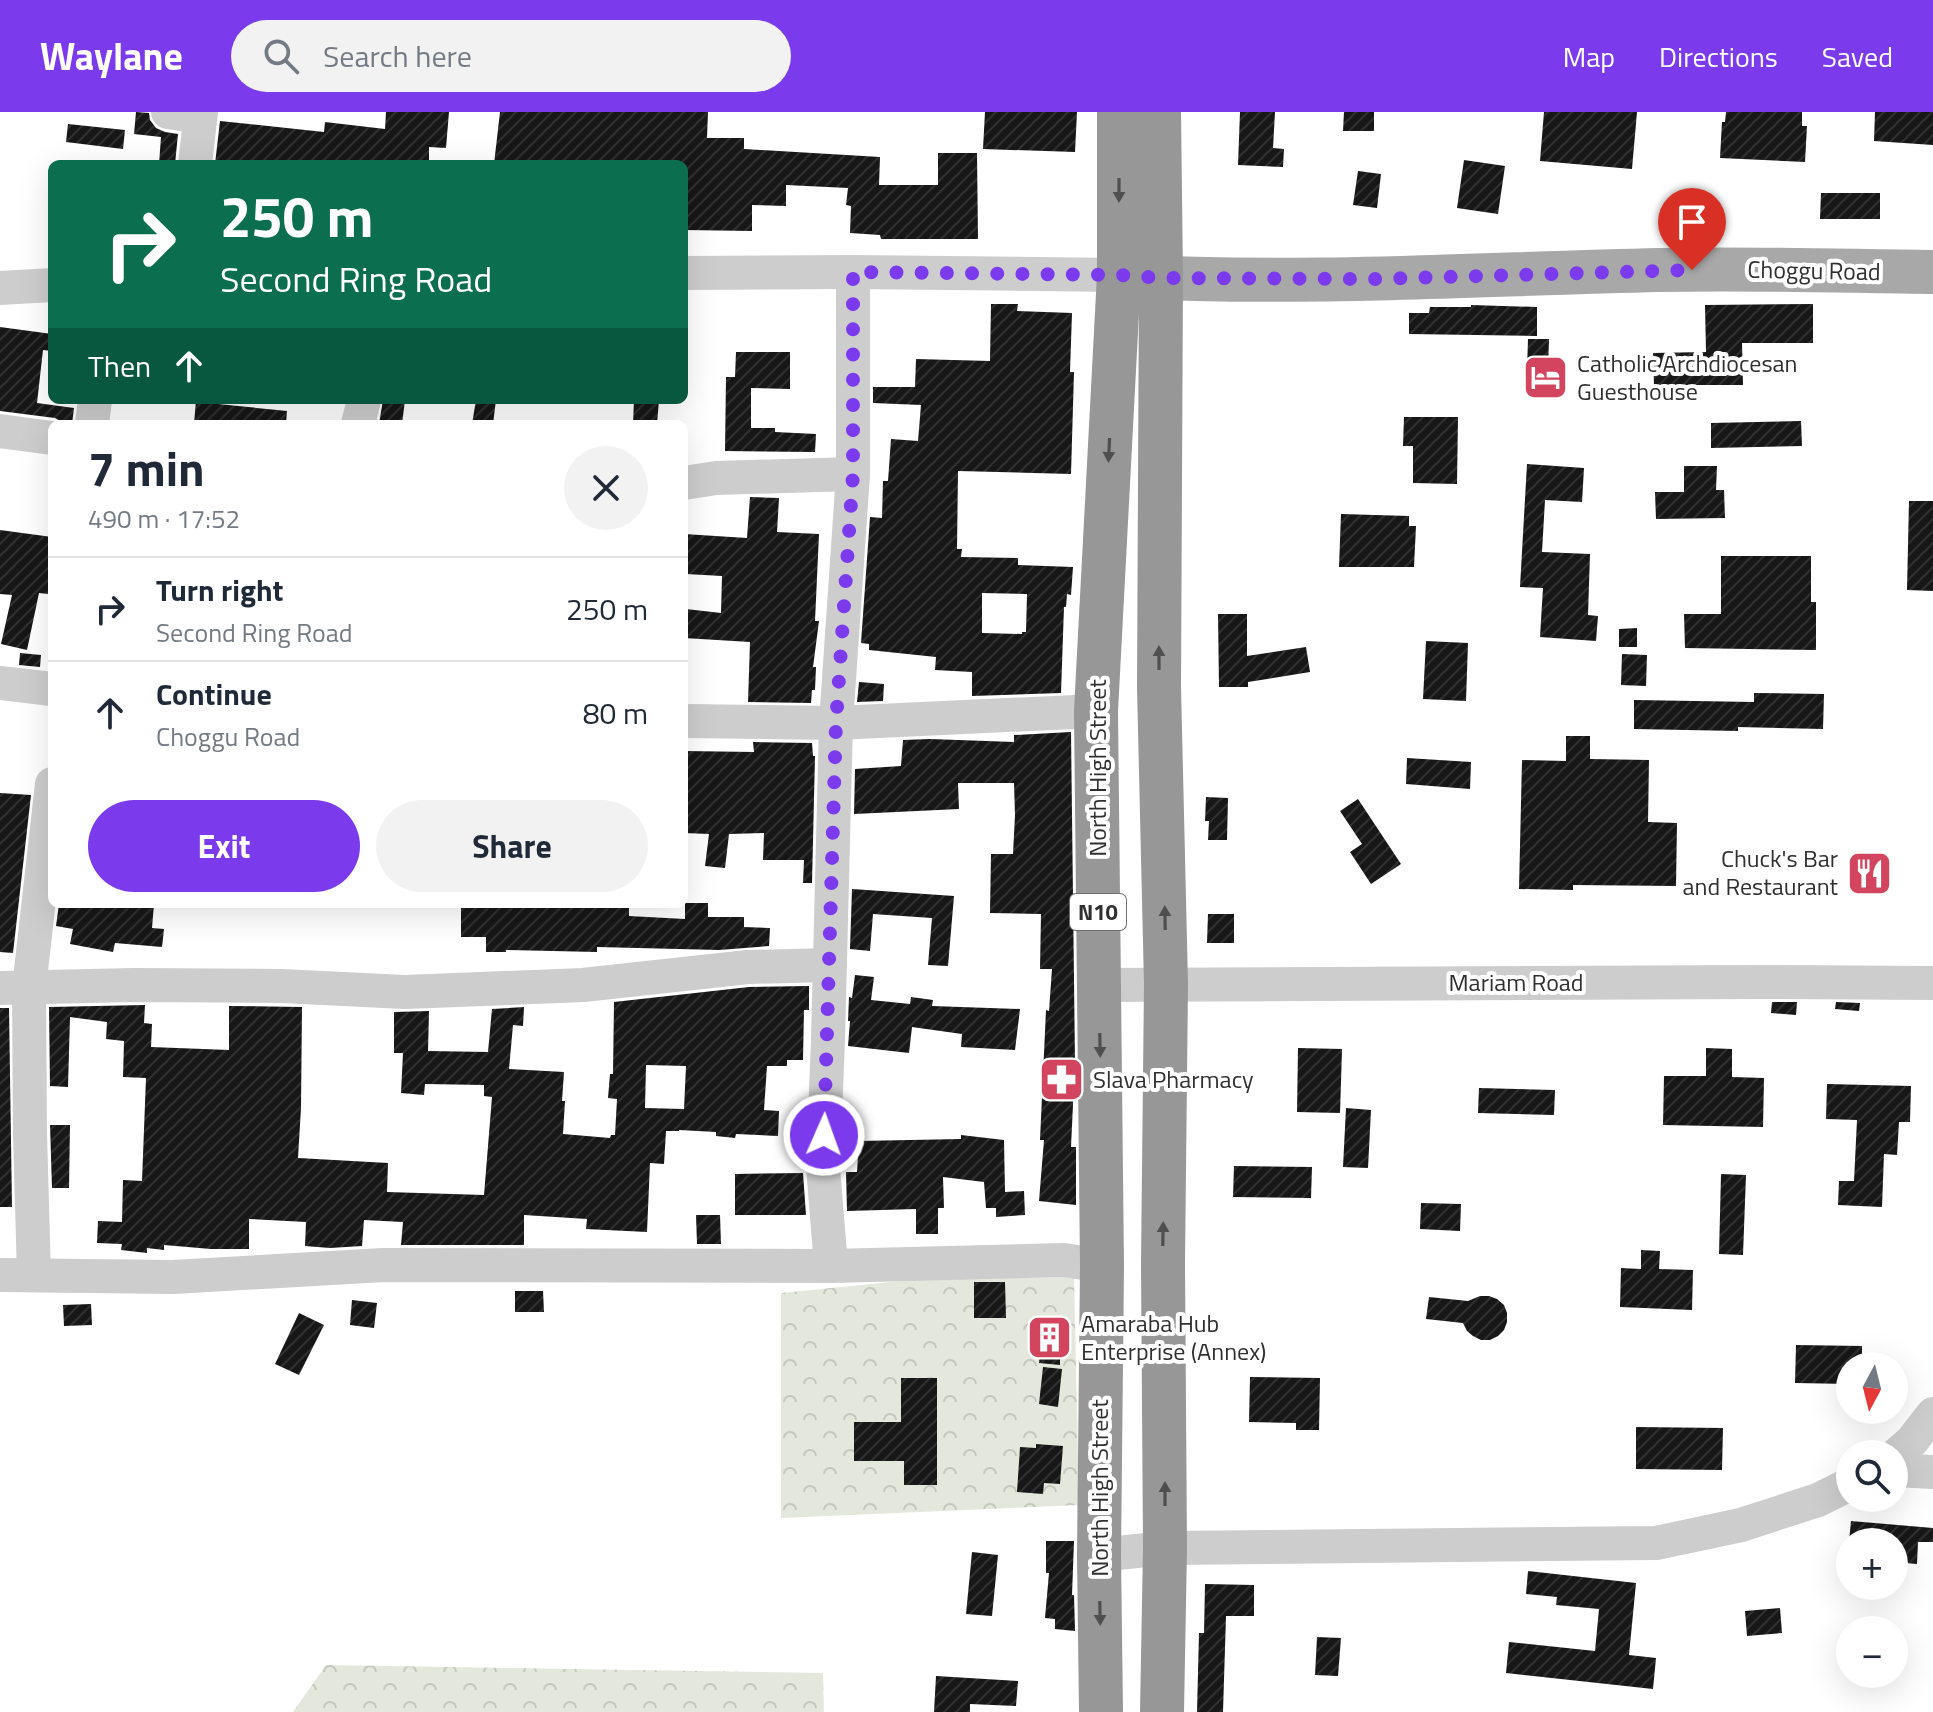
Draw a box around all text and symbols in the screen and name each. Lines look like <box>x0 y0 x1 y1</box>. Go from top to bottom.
search box <box>231 20 791 92</box>
text: Waylane <box>40 27 183 85</box>
text: Search here <box>323 33 472 79</box>
icon: search <box>259 34 303 78</box>
text: Map <box>1563 35 1615 78</box>
text: Directions <box>1659 35 1778 78</box>
text: Saved <box>1822 35 1893 78</box>
text: 250 m <box>220 174 373 259</box>
one-way arrow <box>1113 178 1125 203</box>
pin <box>1658 188 1726 270</box>
icon: right <box>88 192 192 296</box>
icon: arrive <box>1670 200 1714 244</box>
text: Second Ring Road <box>220 251 492 306</box>
street label: Choggu Road <box>1747 251 1881 289</box>
text: Then <box>88 343 151 389</box>
icon: ahead <box>167 344 211 388</box>
place label: Catholic Archdiocesan Guesthouse <box>1577 345 1797 409</box>
hotel icon: Catholic Archdiocesan Guesthouse <box>1522 354 1570 402</box>
text: 7 min <box>88 432 205 505</box>
one-way arrow <box>1103 438 1116 463</box>
button: close <box>564 446 648 530</box>
text: 490 m · 17:52 <box>88 499 240 538</box>
text: Turn right <box>156 567 284 613</box>
text: 250 m <box>566 586 648 632</box>
icon: right <box>88 587 132 631</box>
text: Second Ring Road <box>156 613 353 652</box>
one-way arrow <box>1153 645 1165 670</box>
text: Continue <box>156 671 272 717</box>
street label: North High Street <box>1079 679 1115 857</box>
text: 80 m <box>583 690 648 736</box>
icon: ahead <box>88 691 132 735</box>
text: Choggu Road <box>156 717 300 756</box>
button: Exit <box>88 800 360 892</box>
button: Share <box>376 800 648 892</box>
place label: Chuck's Bar and Restaurant <box>1683 840 1839 904</box>
restaurant icon: Chuck's Bar and Restaurant <box>1845 849 1893 897</box>
road number: N10 <box>1070 894 1126 930</box>
one-way arrow <box>1158 905 1171 930</box>
street label: Mariam Road <box>1448 964 1584 1000</box>
one-way arrow <box>1094 1033 1106 1058</box>
pharmacy icon: Slava Pharmacy <box>1038 1056 1086 1104</box>
place label: Slava Pharmacy <box>1093 1061 1254 1097</box>
position arrow <box>782 1093 866 1177</box>
one-way arrow <box>1157 1221 1170 1246</box>
place label: Amaraba Hub Enterprise (Annex) <box>1081 1305 1266 1369</box>
building icon: Amaraba Hub Enterprise (Annex) <box>1026 1314 1074 1362</box>
north arrow <box>1836 1352 1908 1424</box>
map controls <box>1836 1352 1908 1688</box>
street label: North High Street <box>1081 1399 1117 1577</box>
button: search <box>1836 1440 1908 1512</box>
one-way arrow <box>1159 1481 1171 1506</box>
button: + <box>1836 1528 1908 1600</box>
one-way arrow <box>1094 1601 1106 1626</box>
button: − <box>1836 1616 1908 1688</box>

